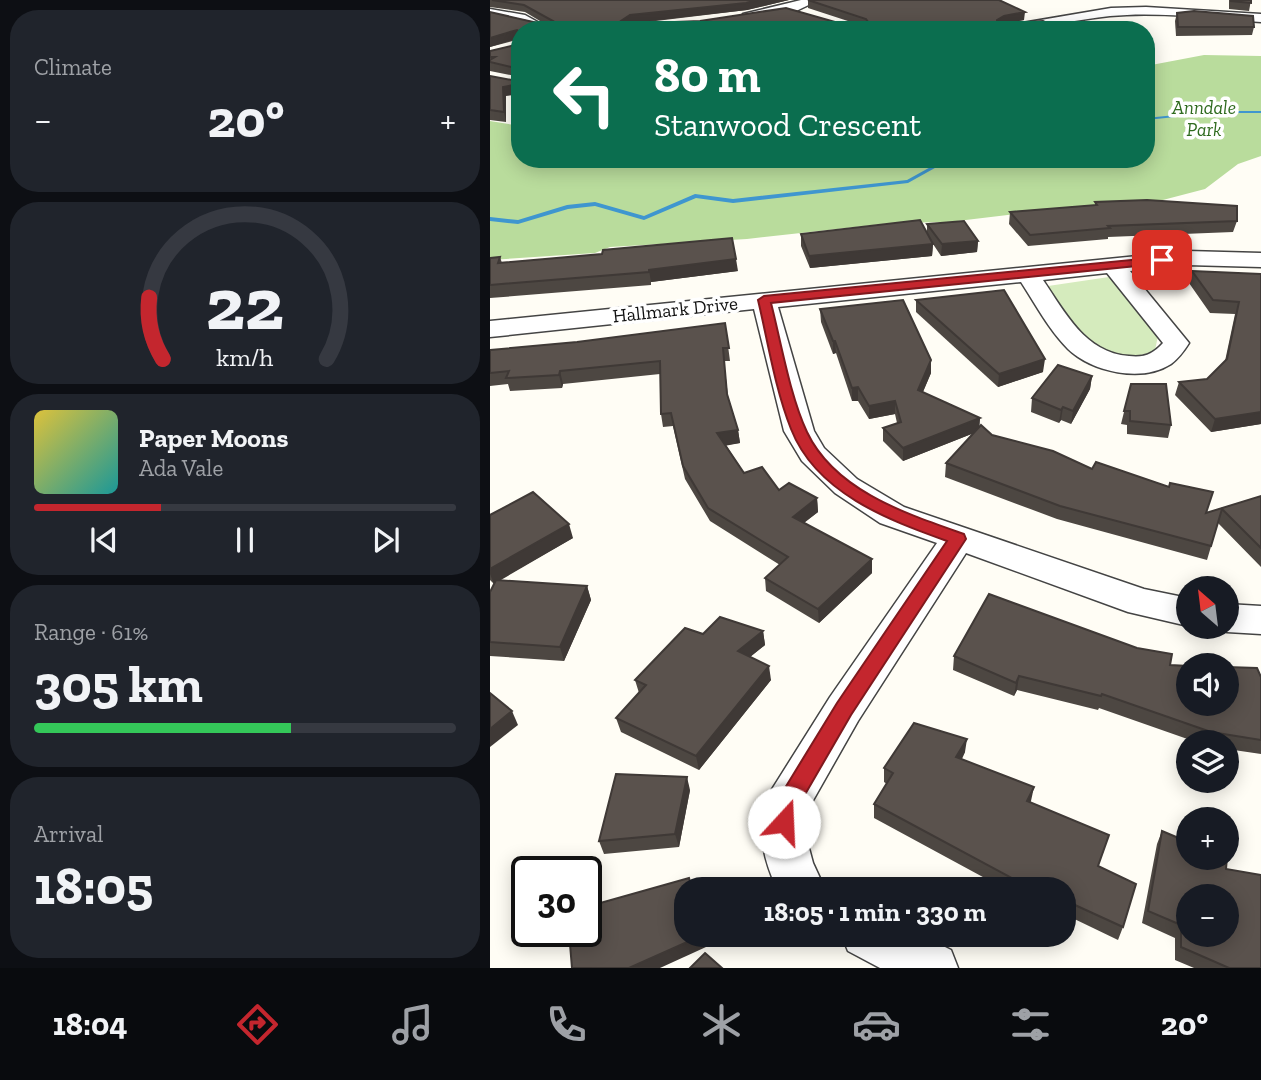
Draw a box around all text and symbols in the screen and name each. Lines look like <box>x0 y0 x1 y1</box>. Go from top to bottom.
text: 80 m <box>654 46 761 105</box>
icon: left <box>539 49 630 140</box>
text: Climate <box>34 53 112 81</box>
text: 20° <box>208 88 284 150</box>
park label: Anndale Park <box>1171 96 1236 141</box>
text: − <box>34 97 52 143</box>
text: + <box>440 97 456 143</box>
text: Stanwood Crescent <box>654 106 921 144</box>
pin <box>1132 230 1192 290</box>
icon: arrive <box>1143 241 1181 279</box>
text: 22 <box>206 260 284 348</box>
street label: Hallmark Drive <box>611 291 739 328</box>
text: km/h <box>216 341 274 371</box>
text: Paper Moons <box>139 422 288 454</box>
text: Ada Vale <box>139 454 223 482</box>
icon: previous <box>85 521 123 559</box>
icon: pause <box>226 521 264 559</box>
icon: next <box>367 521 405 559</box>
north arrow <box>1176 576 1239 639</box>
map controls <box>1176 576 1239 947</box>
text: Range · 61% <box>34 618 148 646</box>
text: 305 km <box>34 653 203 715</box>
button: sound <box>1176 653 1239 716</box>
button: layers <box>1176 730 1239 793</box>
position arrow <box>747 785 821 859</box>
button: + <box>1176 807 1239 870</box>
text: Arrival <box>34 820 103 848</box>
text: 18:05 <box>34 855 153 917</box>
speed limit sign: 30 <box>511 856 602 947</box>
button: − <box>1176 884 1239 947</box>
text: 18:05 · 1 min · 330 m <box>764 896 986 928</box>
icon: directions <box>233 1000 282 1049</box>
icon: music <box>388 1000 437 1049</box>
icon: phone <box>542 1000 591 1049</box>
icon: climate <box>697 1000 746 1049</box>
icon: car <box>852 1000 901 1049</box>
icon: filters <box>1006 1000 1055 1049</box>
text: 18:04 <box>53 1005 128 1043</box>
text: 20° <box>1161 1005 1208 1043</box>

